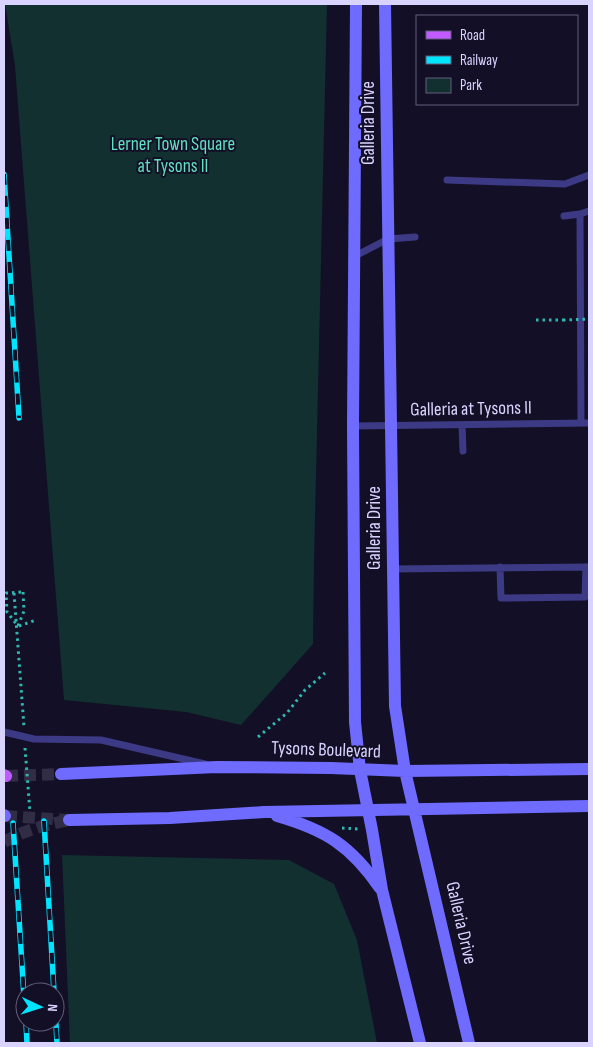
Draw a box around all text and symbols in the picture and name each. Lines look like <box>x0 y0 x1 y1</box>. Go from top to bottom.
legend <box>416 15 578 105</box>
text: Road <box>460 26 485 45</box>
text: Railway <box>460 51 498 70</box>
text: Park <box>460 76 482 95</box>
street label: Galleria Drive <box>357 81 380 165</box>
park label: Lerner Town Square at Tysons II <box>111 133 235 178</box>
street label: Galleria at Tysons II <box>410 396 532 422</box>
street label: Galleria Drive <box>363 486 386 570</box>
street label: Tysons Boulevard <box>271 737 381 763</box>
street label: Galleria Drive <box>440 880 482 966</box>
north arrow <box>15 982 65 1032</box>
text: N <box>44 1004 61 1012</box>

